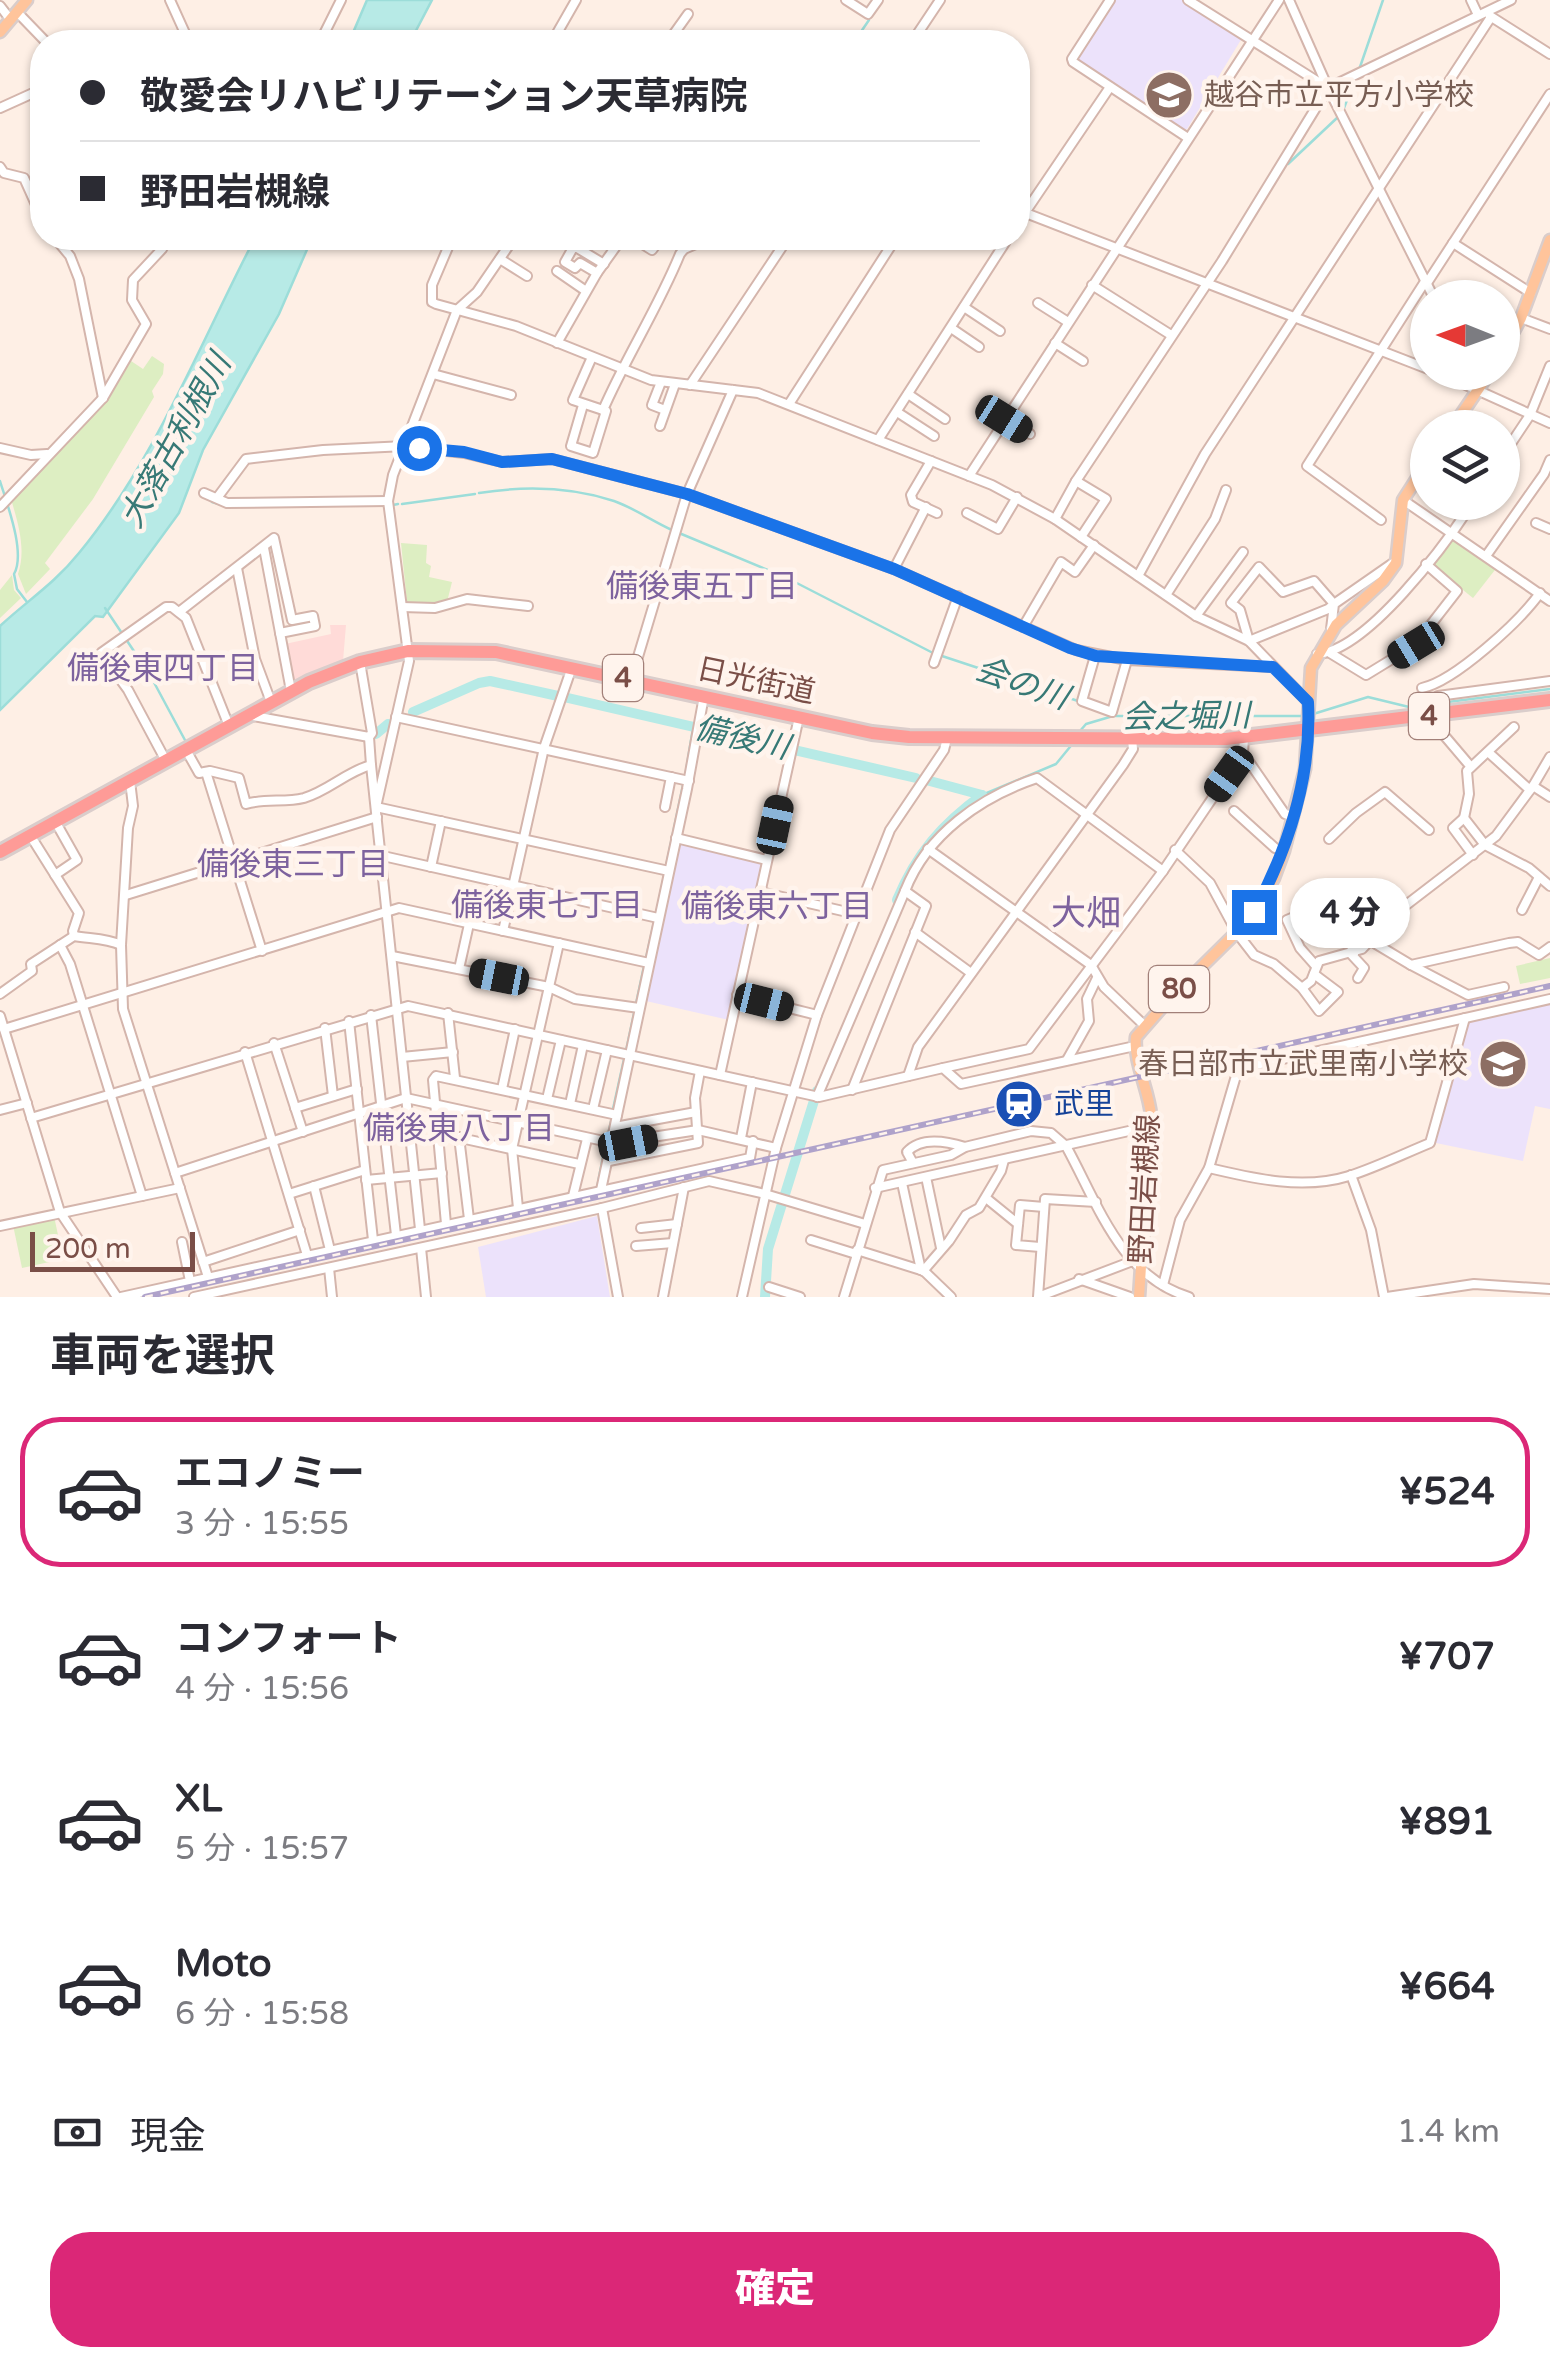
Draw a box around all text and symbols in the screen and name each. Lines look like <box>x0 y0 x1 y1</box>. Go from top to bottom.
school or university icon: 越谷市立平方小学校 <box>1143 69 1195 121</box>
text: 敬愛会リハビリテーション天草病院 <box>140 74 747 120</box>
place label: 越谷市立平方小学校 <box>1204 77 1474 114</box>
text: 野田岩槻線 <box>140 170 330 216</box>
north arrow <box>1410 280 1520 390</box>
map controls <box>1410 280 1520 520</box>
water label: 大落古利根川 <box>113 345 241 534</box>
car <box>971 390 1037 448</box>
button: layers <box>1410 410 1520 520</box>
route start <box>397 426 442 471</box>
district label: 備後東五丁目 <box>606 568 798 606</box>
car <box>1383 617 1449 673</box>
district label: 備後東四丁目 <box>67 650 259 688</box>
street label: 日光街道 <box>693 650 819 712</box>
water label: 会の川 <box>970 650 1076 719</box>
road number: 4 <box>603 655 643 701</box>
road number: 4 <box>1409 693 1449 739</box>
water label: 会之堀川 <box>1122 697 1253 737</box>
water label: 備後川 <box>691 709 796 768</box>
car <box>1199 741 1259 807</box>
car <box>754 793 796 857</box>
district label: 備後東三丁目 <box>197 846 389 884</box>
callout: 4 分 <box>1289 877 1409 947</box>
district label: 備後東七丁目 <box>451 887 643 925</box>
district label: 備後東六丁目 <box>681 888 873 926</box>
route end <box>1232 890 1277 935</box>
district label: 大畑 <box>1051 893 1121 935</box>
text: 4 分 <box>1320 894 1380 932</box>
car <box>467 957 531 997</box>
road number: 80 <box>1149 966 1209 1012</box>
car <box>731 980 797 1024</box>
school or university icon: 春日部市立武里南小学校 <box>1477 1038 1529 1090</box>
place label: 春日部市立武里南小学校 <box>1138 1046 1468 1083</box>
station icon: 武里 <box>993 1078 1045 1130</box>
place label: 武里 <box>1054 1086 1114 1123</box>
district label: 備後東八丁目 <box>363 1110 555 1148</box>
street label: 野田岩槻線 <box>1123 1113 1167 1265</box>
car <box>596 1123 660 1163</box>
scale bar <box>30 1227 195 1272</box>
text: 200 m <box>45 1232 131 1266</box>
text: 車両を選択 <box>50 1330 275 1384</box>
icon: car <box>55 1447 145 1537</box>
text: エコノミー <box>175 1451 365 1497</box>
text: ¥524 <box>1398 1469 1495 1515</box>
text: 3 分 · 15:55 <box>175 1505 349 1543</box>
icon: car <box>55 1612 145 1702</box>
text: コンフォート <box>175 1616 402 1662</box>
text: ¥707 <box>1398 1634 1495 1680</box>
text: 4 分 · 15:56 <box>175 1670 349 1708</box>
text: XL <box>175 1776 222 1822</box>
icon: car <box>55 1777 145 1867</box>
text: ¥891 <box>1398 1799 1495 1845</box>
text: 5 分 · 15:57 <box>175 1830 349 1868</box>
text: Moto <box>175 1941 271 1987</box>
icon: car <box>55 1942 145 2032</box>
text: ¥664 <box>1398 1964 1495 2010</box>
text: 6 分 · 15:58 <box>175 1995 349 2033</box>
icon: cash <box>50 2105 105 2160</box>
text: 1.4 km <box>1397 2113 1500 2151</box>
text: 現金 <box>130 2114 206 2160</box>
button: 確定 <box>50 2232 1500 2347</box>

